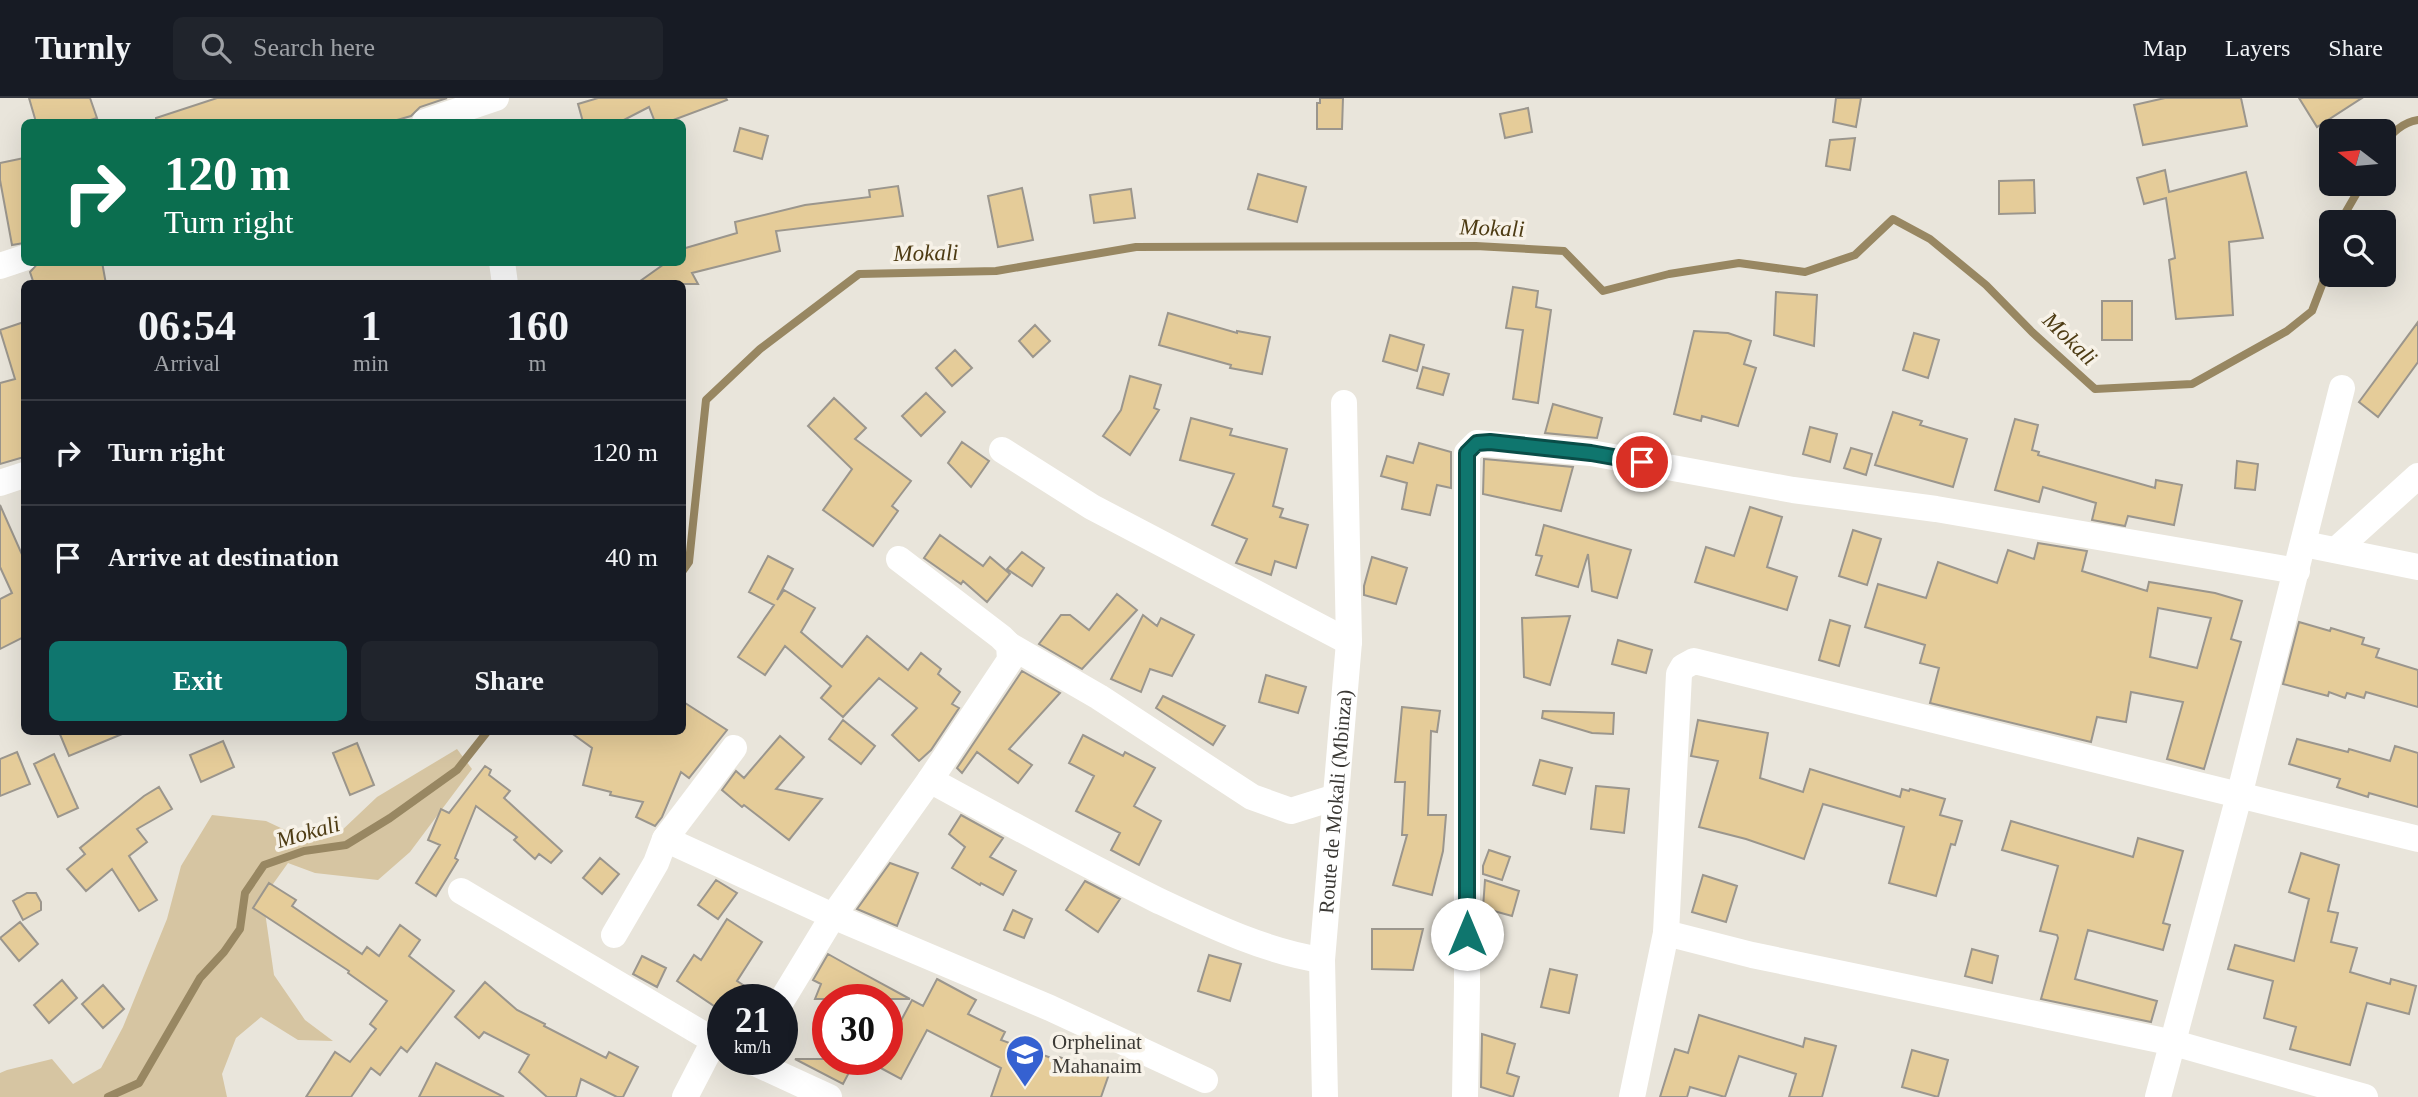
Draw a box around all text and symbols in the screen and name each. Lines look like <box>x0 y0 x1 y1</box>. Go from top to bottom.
search box <box>173 17 663 80</box>
icon: search <box>197 29 235 67</box>
text: Turnly <box>35 30 131 66</box>
text: Search here <box>253 33 375 62</box>
text: Map <box>2143 35 2187 61</box>
text: Layers <box>2225 35 2290 61</box>
text: Share <box>2328 35 2383 61</box>
north arrow <box>2319 119 2396 196</box>
map controls <box>2319 119 2396 287</box>
text: 120 m <box>164 146 291 201</box>
icon: right <box>49 147 140 238</box>
text: Turn right <box>164 204 294 240</box>
button: search <box>2319 210 2396 287</box>
water label: Mokali <box>1458 214 1525 242</box>
water label: Mokali <box>892 240 959 266</box>
text: 06:54 <box>138 303 236 349</box>
text: 1 <box>360 303 381 349</box>
text: 160 <box>506 303 569 349</box>
water label: Mokali <box>2037 307 2102 371</box>
text: Arrival <box>154 351 220 376</box>
text: min <box>353 351 389 376</box>
text: m <box>528 351 546 376</box>
pin <box>1612 432 1672 492</box>
icon: right <box>49 434 87 472</box>
text: Turn right <box>108 438 225 467</box>
text: 120 m <box>592 438 658 467</box>
icon: arrive <box>1623 443 1661 481</box>
icon: arrive <box>49 539 87 577</box>
text: Arrive at destination <box>108 543 339 572</box>
text: 40 m <box>605 543 658 572</box>
button: Exit <box>49 641 347 721</box>
button: Share <box>361 641 658 721</box>
street label: Route de Mokali (Mbinza) <box>1314 689 1357 915</box>
water label: Mokali <box>272 811 343 853</box>
position arrow <box>1430 897 1504 971</box>
speed limit sign: 30 <box>812 984 903 1075</box>
text: 21 <box>735 1001 770 1040</box>
place label: Orphelinat Mahanaim <box>1052 1030 1142 1078</box>
school or university icon: Orphelinat Mahanaim <box>1004 1033 1046 1088</box>
text: km/h <box>734 1037 771 1057</box>

